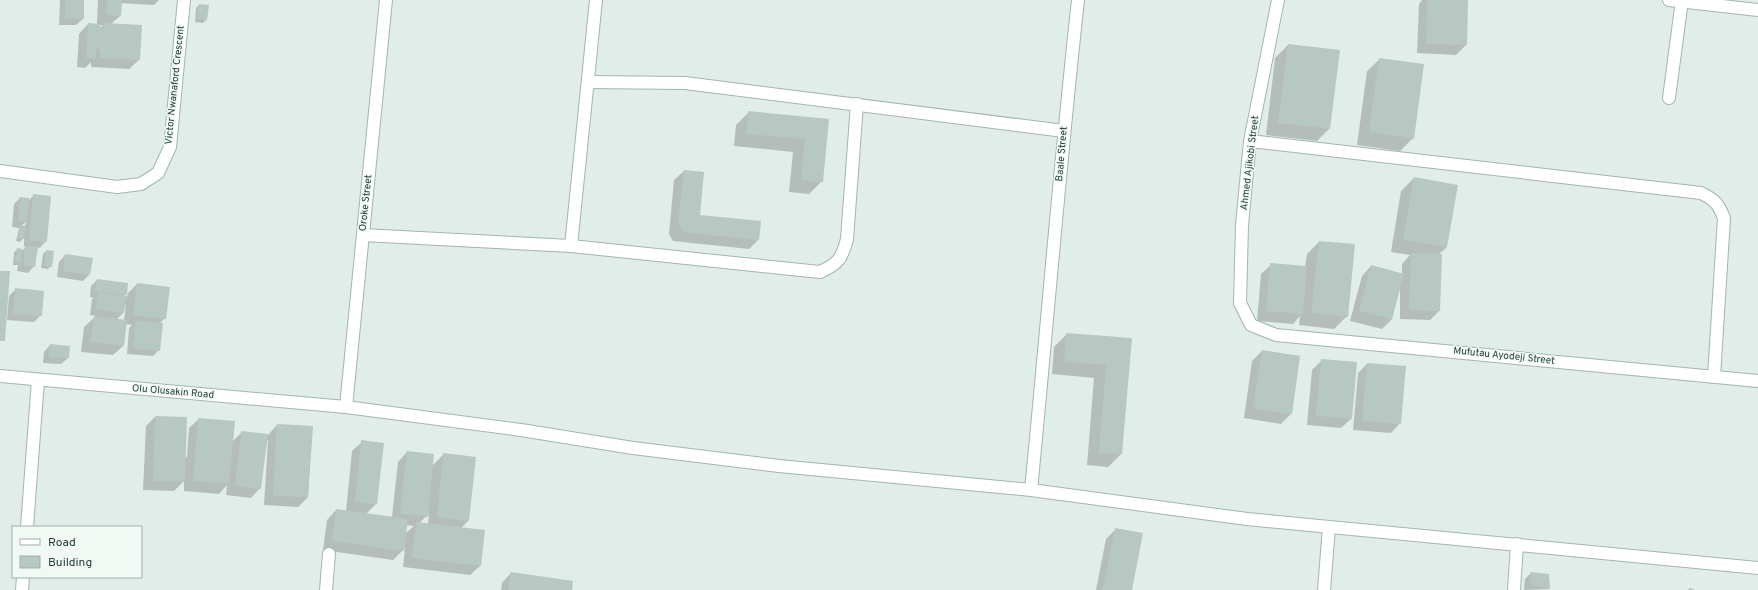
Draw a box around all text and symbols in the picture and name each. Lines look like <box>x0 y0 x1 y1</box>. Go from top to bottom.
street label: Victor Nwanaford Crescent <box>162 24 188 145</box>
street label: Ahmed Ajikobi Street <box>1238 115 1262 211</box>
street label: Baale Street <box>1053 126 1071 182</box>
street label: Oroke Street <box>357 174 375 232</box>
street label: Mufutau Ayodeji Street <box>1453 344 1556 368</box>
street label: Olu Olusakin Road <box>131 382 215 402</box>
legend <box>12 526 142 578</box>
text: Road <box>48 535 76 551</box>
text: Building <box>48 555 92 571</box>

